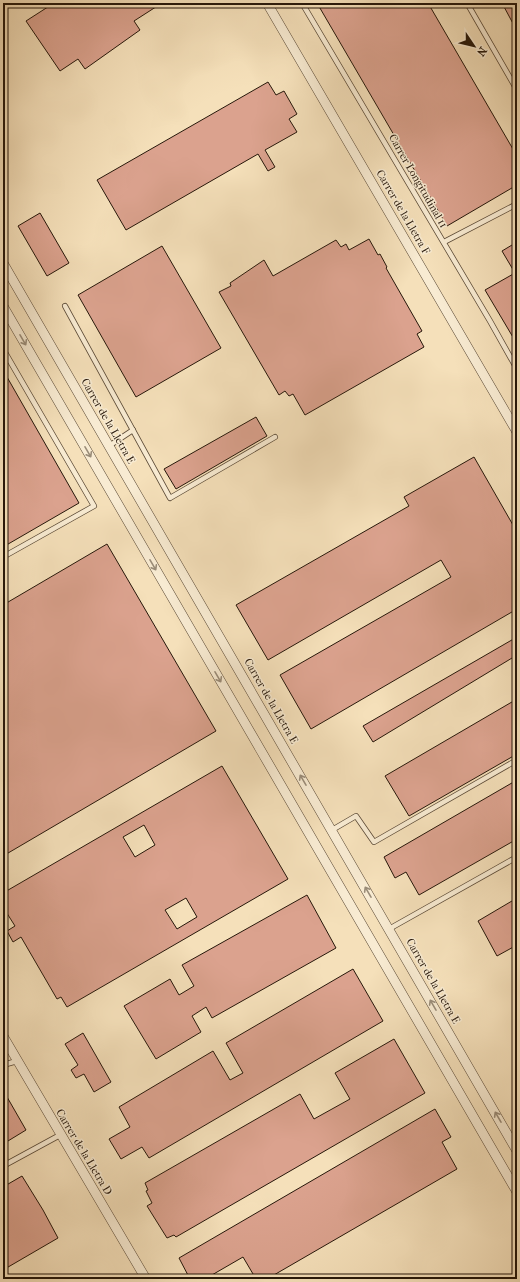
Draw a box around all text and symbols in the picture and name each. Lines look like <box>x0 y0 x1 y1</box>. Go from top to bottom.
north arrow <box>454 26 494 66</box>
text: N <box>474 44 490 59</box>
street label: Carrer Longitudinal 11 <box>386 132 450 230</box>
street label: Carrer de la Lletra F <box>373 167 433 257</box>
one-way arrow <box>19 334 27 346</box>
street label: Carrer de la Lletra E <box>78 376 138 466</box>
one-way arrow <box>84 446 92 458</box>
one-way arrow <box>150 559 158 571</box>
street label: Carrer de la Lletra E <box>241 656 301 746</box>
one-way arrow <box>215 671 223 683</box>
one-way arrow <box>298 774 306 786</box>
one-way arrow <box>363 886 371 898</box>
street label: Carrer de la Lletra E <box>403 936 463 1026</box>
one-way arrow <box>428 999 436 1011</box>
street label: Carrer de la Lletra D <box>53 1107 115 1197</box>
one-way arrow <box>493 1112 501 1124</box>

